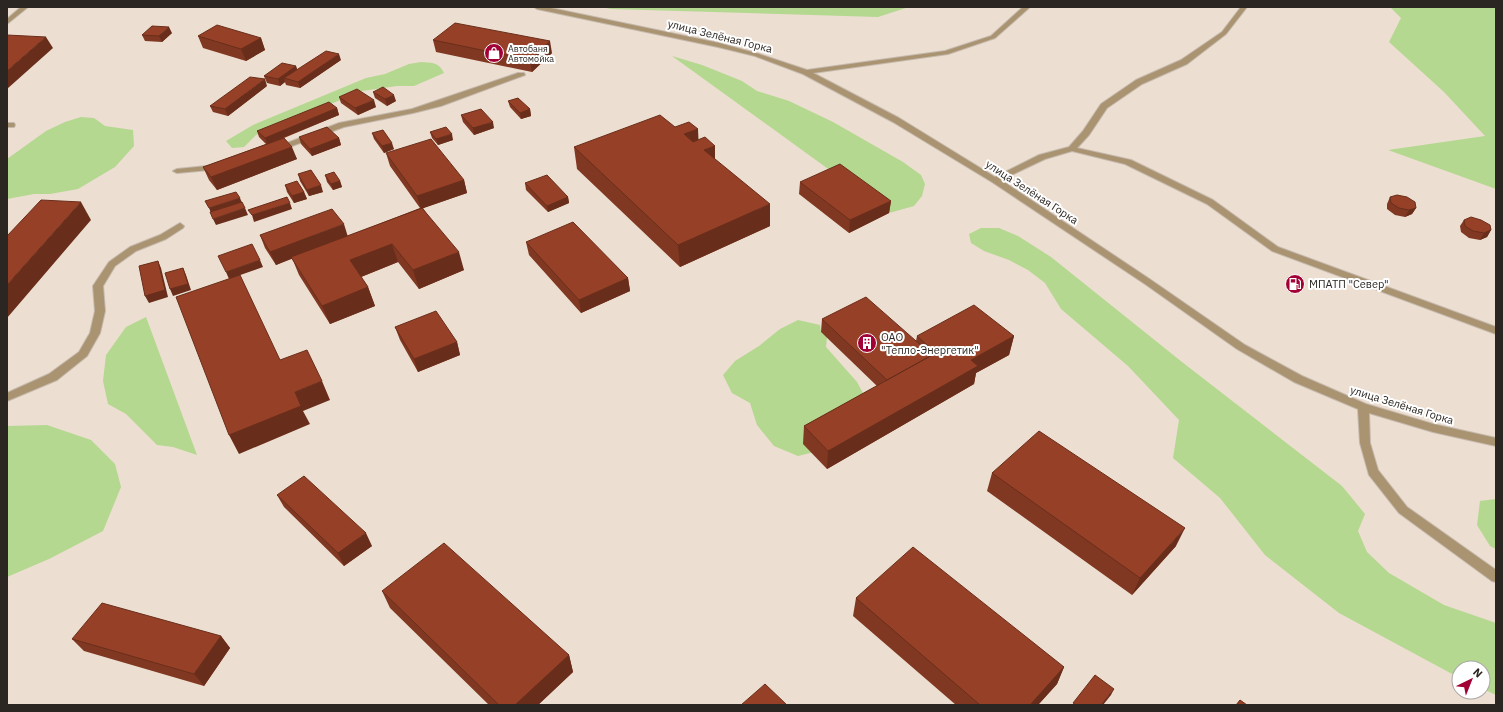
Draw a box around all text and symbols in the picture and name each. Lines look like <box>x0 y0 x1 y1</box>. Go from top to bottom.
street label: улица Зелёная Горка <box>666 16 774 56</box>
shop icon: Автобаня Автомойка <box>483 42 505 64</box>
place label: Автобаня Автомойка <box>508 43 554 64</box>
street label: улица Зелёная Горка <box>983 157 1081 227</box>
fuel station icon: МПАТП "Север" <box>1284 273 1306 295</box>
place label: МПАТП "Север" <box>1309 277 1389 291</box>
place label: ОАО "Тепло-Энергетик" <box>881 330 979 357</box>
building icon: ОАО "Тепло-Энергетик" <box>856 332 878 354</box>
street label: улица Зелёная Горка <box>1349 383 1456 427</box>
north arrow <box>1451 660 1491 700</box>
text: N <box>1470 665 1486 681</box>

